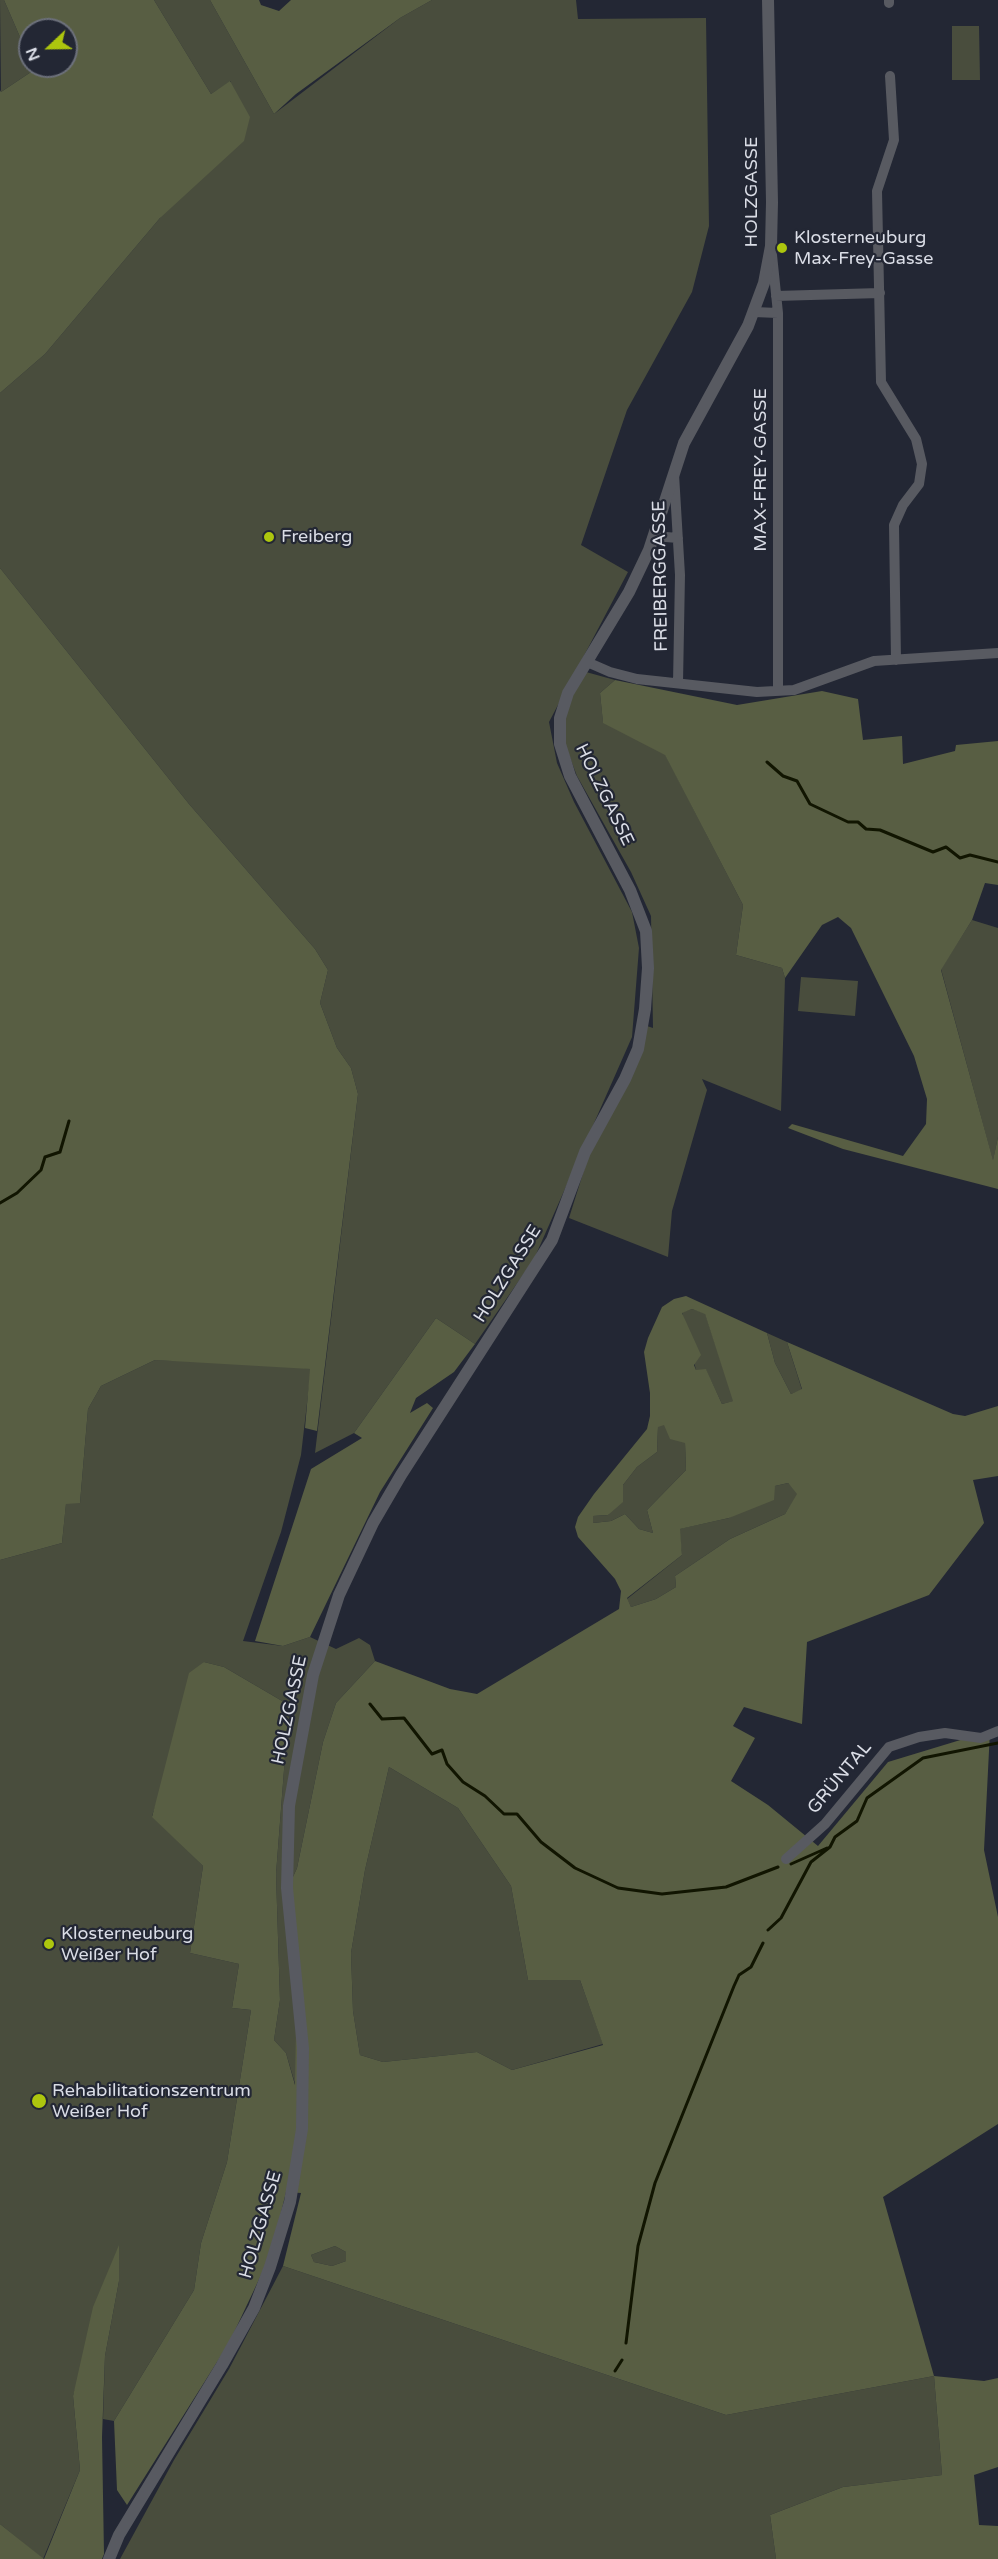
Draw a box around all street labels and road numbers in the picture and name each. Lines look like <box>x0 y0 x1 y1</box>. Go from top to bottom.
street label: HOLZGASSE <box>741 137 763 247</box>
street label: MAX-FREY-GASSE <box>750 388 772 552</box>
street label: FREIBERGGASSE <box>649 500 673 652</box>
street label: HOLZGASSE <box>570 740 638 850</box>
street label: HOLZGASSE <box>469 1221 547 1327</box>
street label: HOLZGASSE <box>268 1654 312 1766</box>
street label: GRÜNTAL <box>803 1737 877 1819</box>
street label: HOLZGASSE <box>235 2169 287 2281</box>

